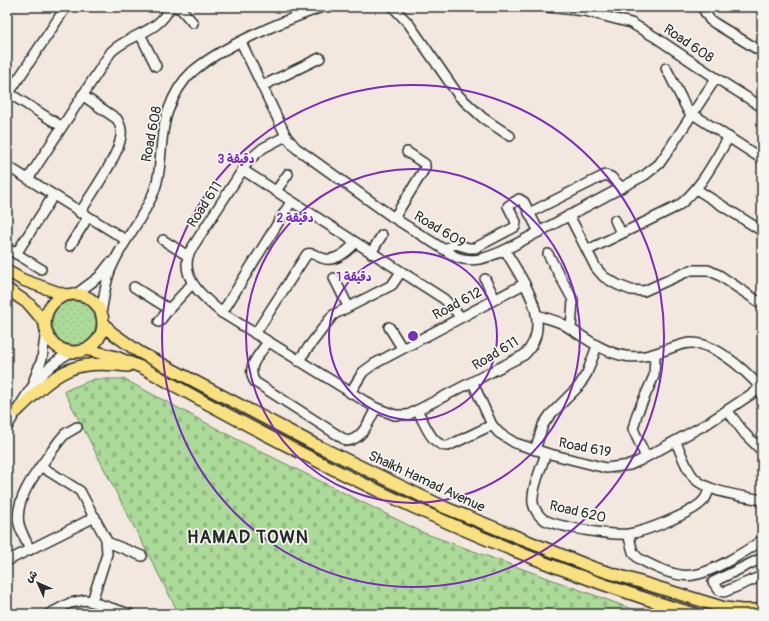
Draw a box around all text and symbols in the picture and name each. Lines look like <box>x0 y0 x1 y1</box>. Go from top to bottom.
street label: Road 608 <box>660 20 717 66</box>
street label: Road 608 <box>138 105 165 164</box>
text: 3 دقيقة <box>218 152 255 167</box>
street label: Road 611 <box>183 178 225 230</box>
street label: Road 609 <box>411 207 469 251</box>
text: 2 دقيقة <box>277 211 314 226</box>
text: 1 دقيقة <box>337 270 372 285</box>
street label: Road 612 <box>430 283 485 324</box>
centre of rings <box>406 329 420 343</box>
street label: Road 611 <box>469 333 522 374</box>
street label: Road 619 <box>557 434 612 461</box>
street label: Shaikh Hamad Avenue <box>366 447 488 516</box>
street label: Road 620 <box>548 497 608 526</box>
district label: HAMAD TOWN <box>187 526 309 549</box>
north arrow <box>18 563 58 603</box>
text: ش <box>22 567 40 585</box>

